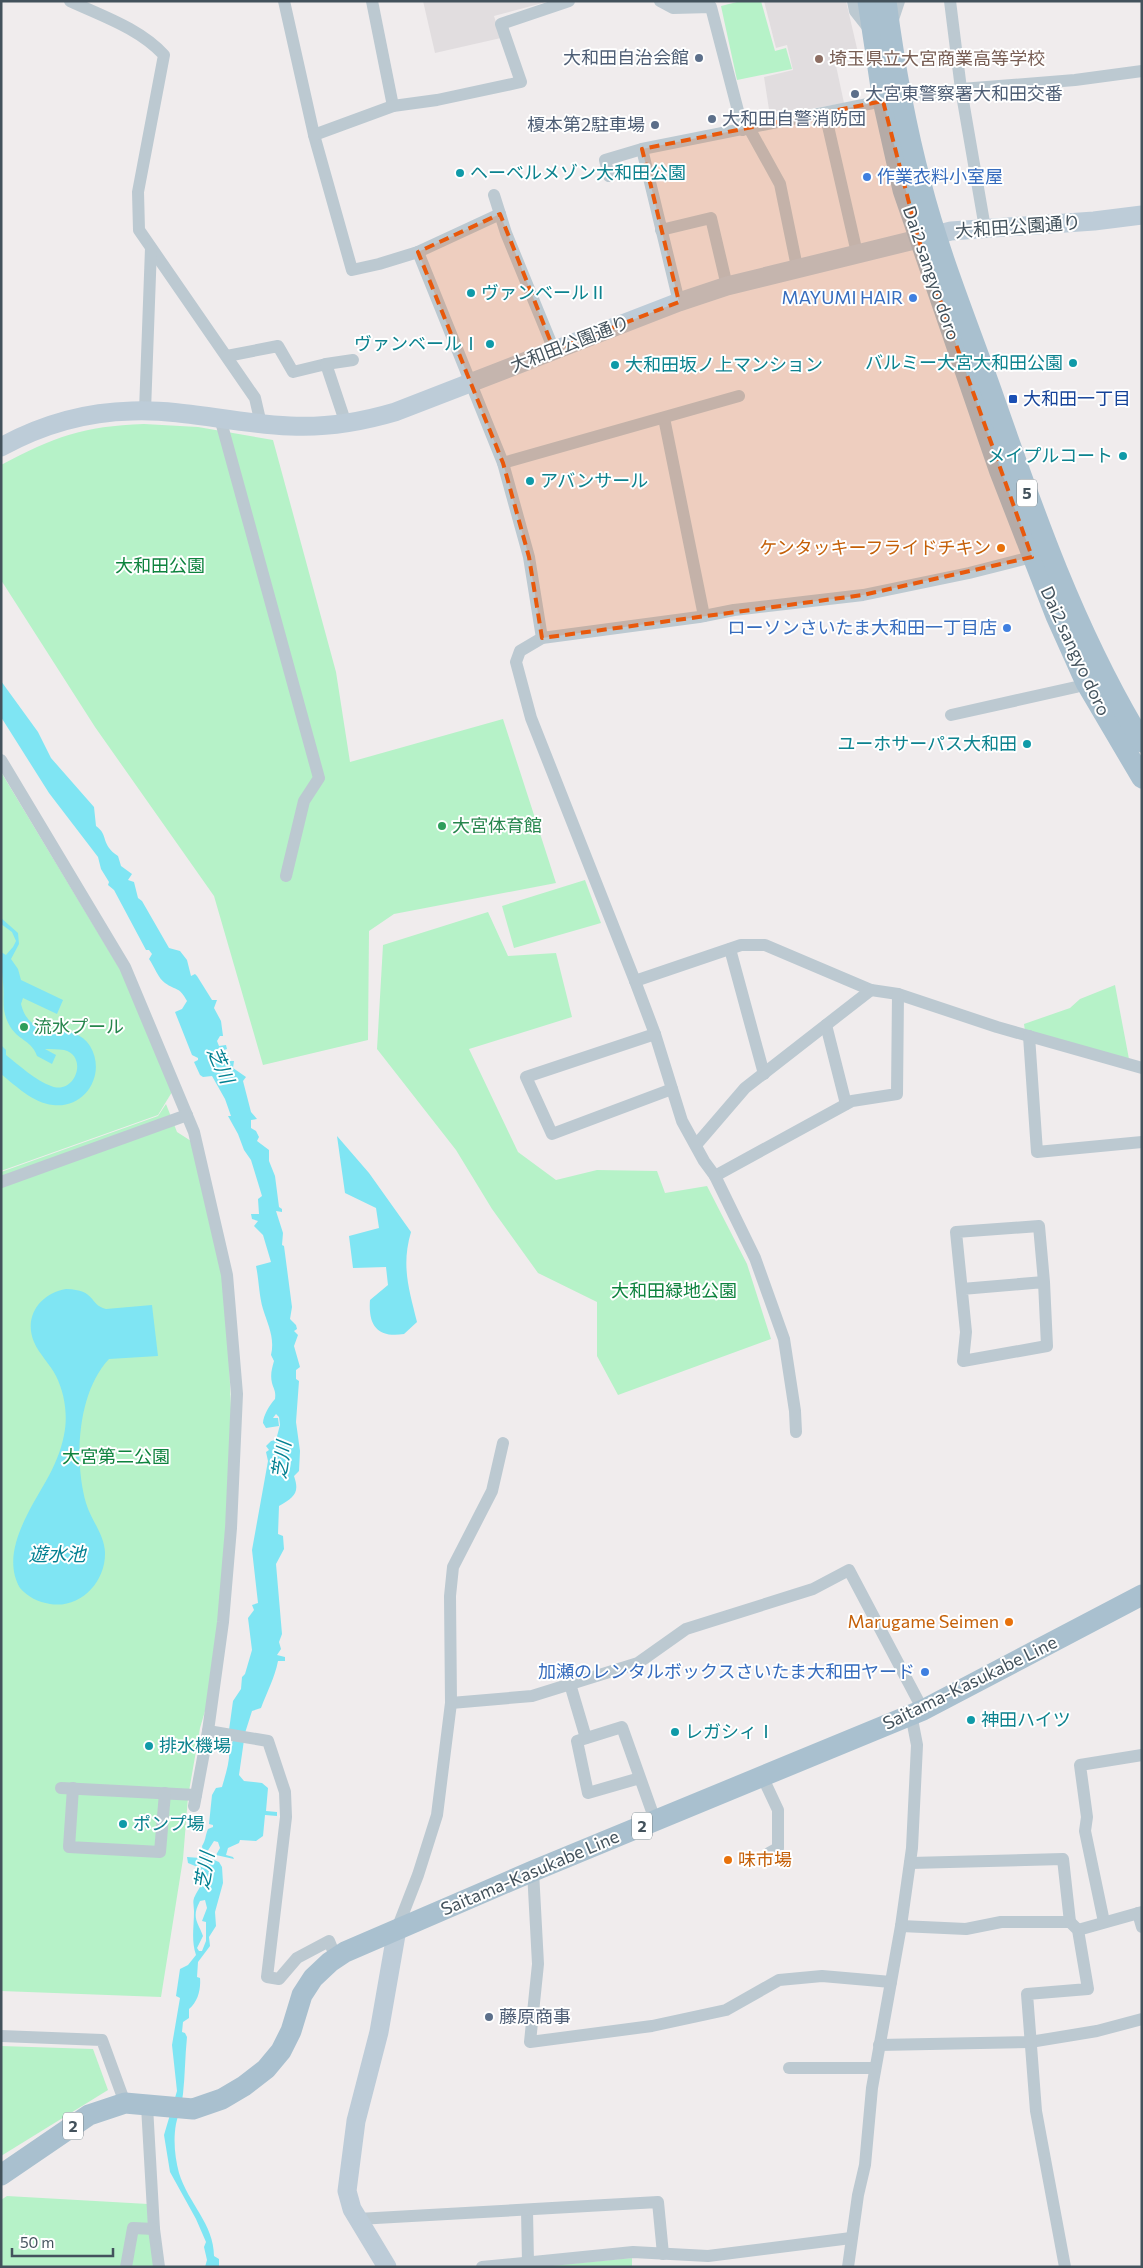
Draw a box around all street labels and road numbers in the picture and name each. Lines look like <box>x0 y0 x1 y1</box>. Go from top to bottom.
street label: Dai2 sangyo doro <box>899 203 965 343</box>
street label: 大和田公園通り <box>954 211 1082 241</box>
street label: 大和田公園通り <box>507 310 632 376</box>
road number: 5 <box>1017 479 1037 506</box>
street label: Dai2 sangyo doro <box>1036 582 1116 719</box>
street label: Saitama-Kasukabe Line <box>879 1630 1060 1734</box>
road number: 2 <box>632 1812 652 1840</box>
street label: Saitama-Kasukabe Line <box>437 1825 622 1920</box>
road number: 2 <box>63 2112 83 2140</box>

